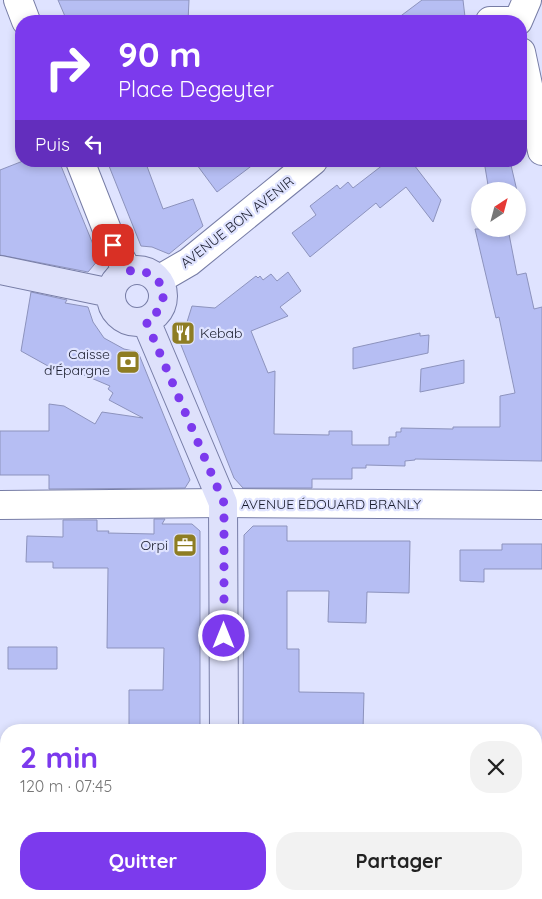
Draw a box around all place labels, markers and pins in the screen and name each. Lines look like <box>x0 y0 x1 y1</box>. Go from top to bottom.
pin <box>92 224 134 266</box>
restaurant icon: Kebab <box>170 320 196 346</box>
place label: Kebab <box>200 324 243 342</box>
place label: Caisse d'Épargne <box>44 345 110 379</box>
bank icon: Caisse d'Épargne <box>115 349 141 375</box>
office icon: Orpi <box>172 532 198 558</box>
place label: Orpi <box>140 536 168 554</box>

